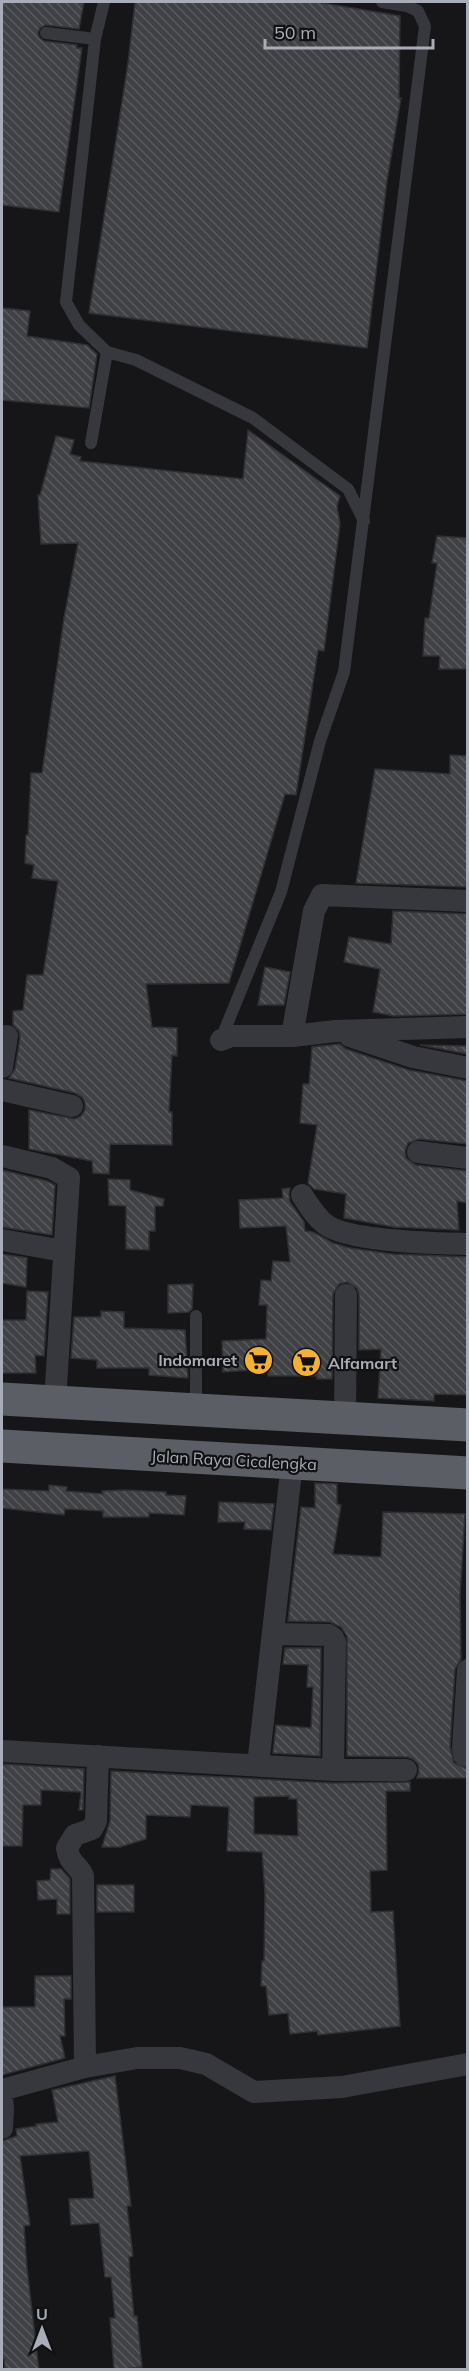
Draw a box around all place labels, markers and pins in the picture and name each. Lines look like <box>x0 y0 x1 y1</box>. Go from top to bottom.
supermarket icon: Indomaret <box>242 1344 274 1376</box>
supermarket icon: Alfamart <box>291 1347 323 1379</box>
place label: Indomaret <box>158 1350 237 1370</box>
place label: Alfamart <box>328 1353 397 1373</box>

